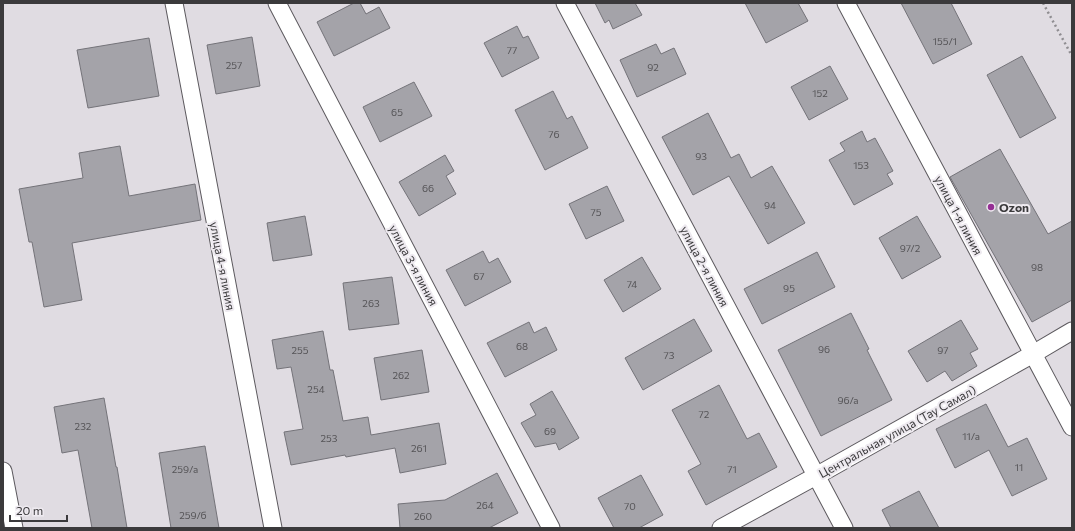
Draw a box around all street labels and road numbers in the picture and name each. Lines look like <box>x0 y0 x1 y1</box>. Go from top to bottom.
street label: улица 1-я линия <box>932 173 986 257</box>
street label: улица 4-я линия <box>208 221 238 311</box>
street label: улица 3-я линия <box>387 222 441 308</box>
street label: улица 2-я линия <box>678 223 732 309</box>
street label: Центральная улица (Тау Самал) <box>816 382 978 480</box>

